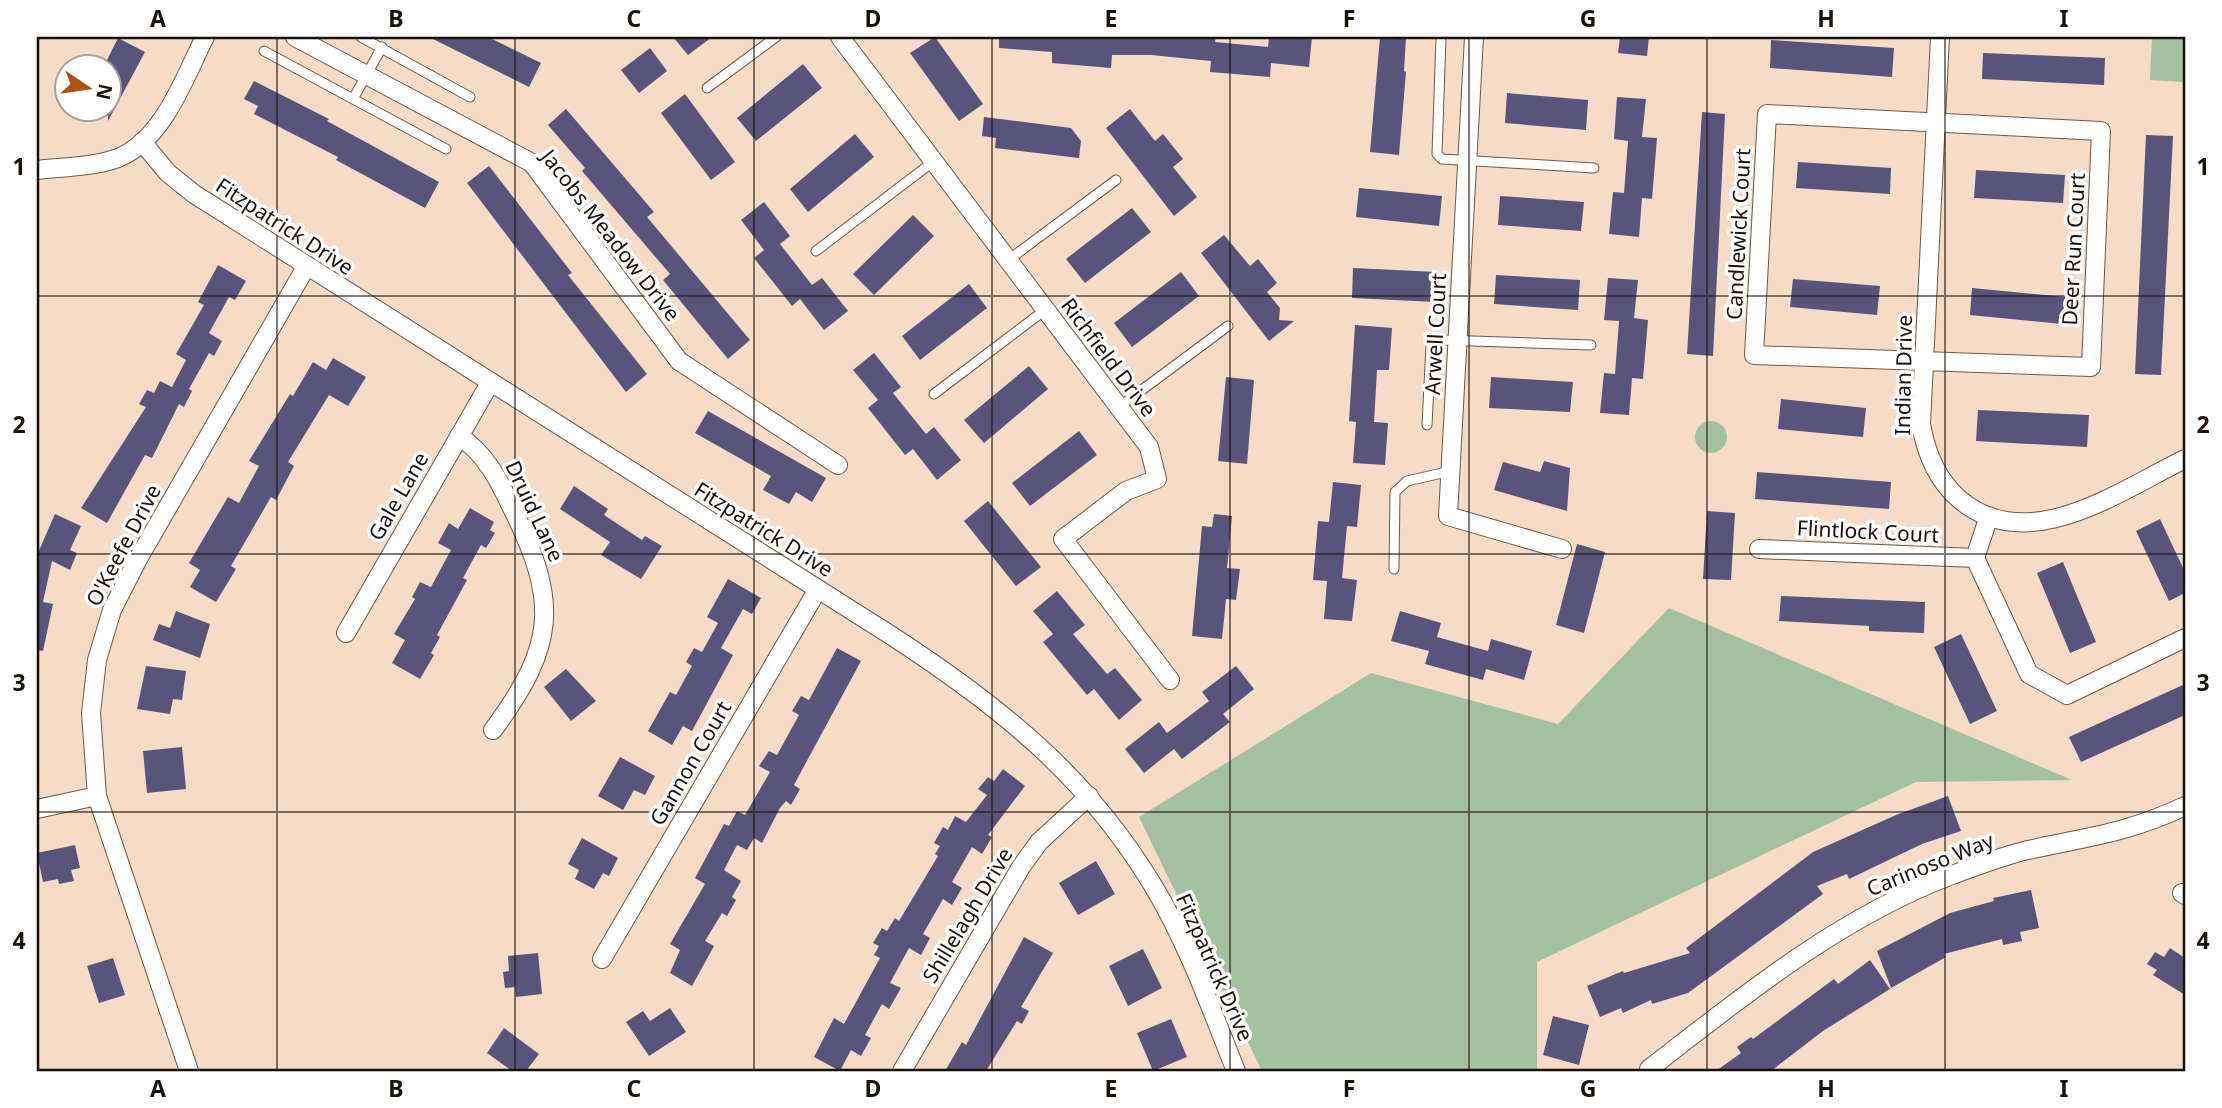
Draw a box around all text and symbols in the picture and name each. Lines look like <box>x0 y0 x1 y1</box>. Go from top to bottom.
text: A <box>150 2 166 34</box>
text: B <box>388 2 404 34</box>
text: C <box>627 2 642 34</box>
text: D <box>865 2 881 34</box>
text: E <box>1105 2 1117 34</box>
text: F <box>1343 2 1355 34</box>
text: G <box>1580 2 1596 34</box>
text: H <box>1817 2 1835 34</box>
text: I <box>2060 2 2069 34</box>
north arrow <box>52 52 122 122</box>
text: N <box>90 81 119 102</box>
street label: Jacobs Meadow Drive <box>534 142 687 327</box>
street label: Candlewick Court <box>1720 147 1756 320</box>
text: 1 <box>12 150 26 182</box>
text: 1 <box>2196 150 2210 182</box>
street label: Fitzpatrick Drive <box>211 171 359 281</box>
street label: Deer Run Court <box>2055 172 2091 326</box>
street label: Arwell Court <box>1418 272 1452 396</box>
street label: Richfield Drive <box>1055 292 1163 422</box>
street label: Indian Drive <box>1888 314 1918 436</box>
text: 2 <box>12 408 26 440</box>
text: 2 <box>2196 408 2210 440</box>
street label: Gale Lane <box>362 447 434 545</box>
street label: Druid Lane <box>499 456 571 566</box>
street label: Fitzpatrick Drive <box>689 475 839 583</box>
street label: O'Keefe Drive <box>79 479 167 611</box>
street label: Flintlock Court <box>1796 513 1940 549</box>
text: 3 <box>12 666 26 698</box>
text: 3 <box>2196 666 2210 698</box>
street label: Gannon Court <box>643 695 737 830</box>
street label: Carinoso Way <box>1862 826 1998 902</box>
street label: Shillelagh Drive <box>916 842 1018 988</box>
street label: Fitzpatrick Drive <box>1170 889 1260 1045</box>
text: 4 <box>12 924 26 956</box>
text: 4 <box>2196 924 2210 956</box>
text: A <box>150 1072 166 1104</box>
text: B <box>388 1072 404 1104</box>
text: C <box>627 1072 642 1104</box>
text: D <box>865 1072 881 1104</box>
text: E <box>1105 1072 1117 1104</box>
text: F <box>1343 1072 1355 1104</box>
text: G <box>1580 1072 1596 1104</box>
text: H <box>1817 1072 1835 1104</box>
text: I <box>2060 1072 2069 1104</box>

